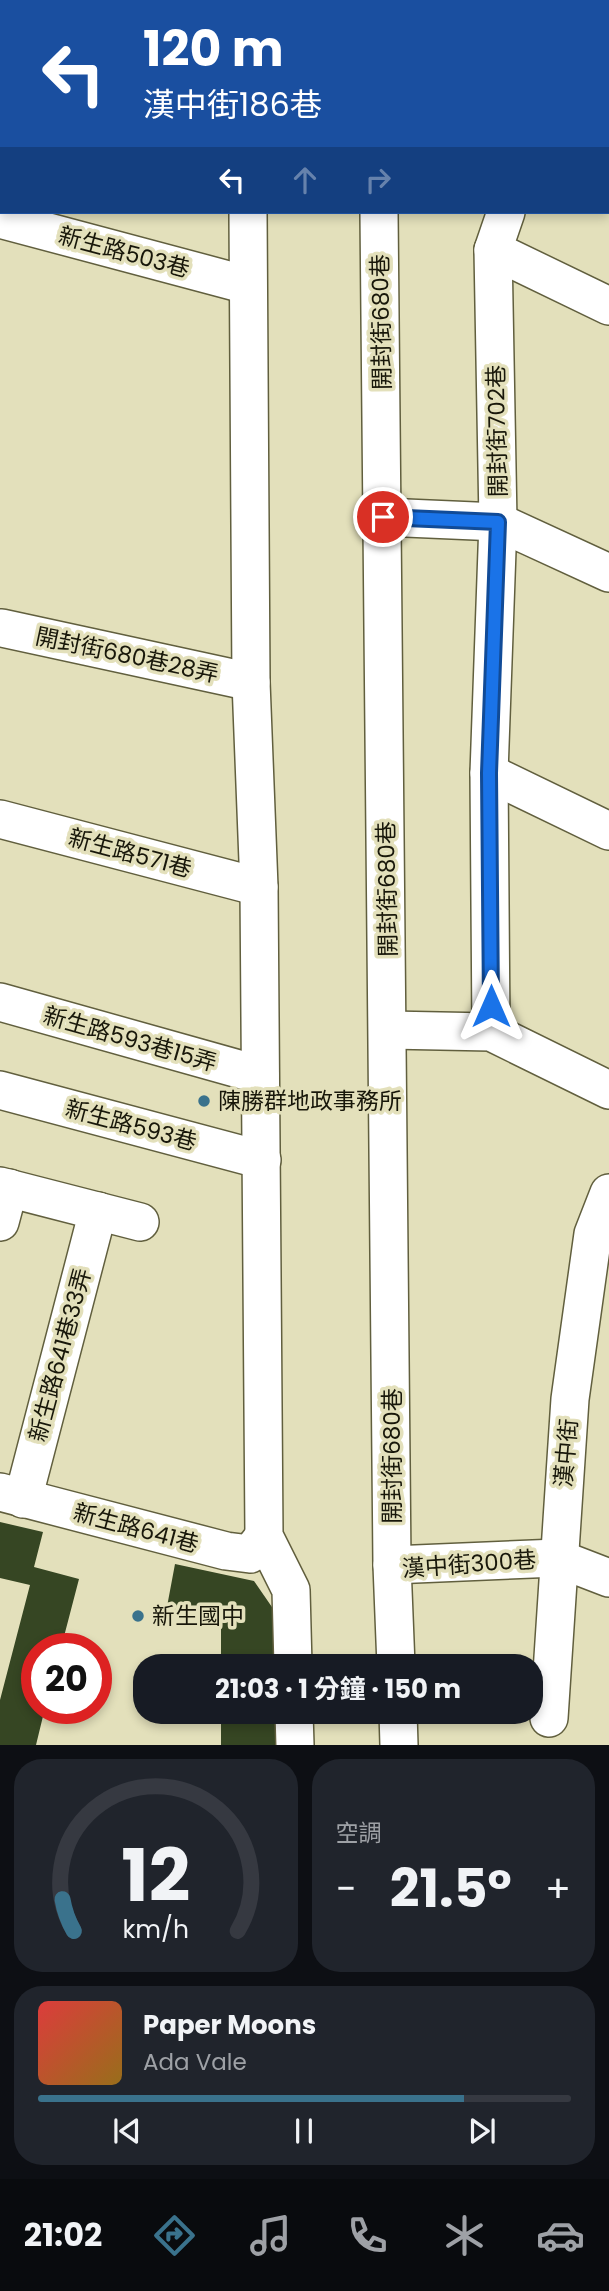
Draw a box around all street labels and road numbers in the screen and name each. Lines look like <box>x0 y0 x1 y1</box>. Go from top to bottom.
street label: 新生路503巷 <box>55 219 193 285</box>
street label: 開封街680巷 <box>364 254 398 390</box>
street label: 開封街702巷 <box>480 365 514 497</box>
street label: 開封街680巷28弄 <box>33 620 221 690</box>
street label: 新生路571巷 <box>65 821 195 885</box>
street label: 開封街680巷 <box>370 821 404 957</box>
street label: 新生路593巷15弄 <box>39 999 221 1079</box>
street label: 新生路593巷 <box>62 1092 200 1158</box>
street label: 新生路641巷33弄 <box>21 1265 99 1445</box>
street label: 開封街680巷 <box>376 1388 408 1524</box>
street label: 漢中街 <box>547 1417 585 1489</box>
street label: 新生路641巷 <box>70 1496 202 1560</box>
street label: 漢中街300巷 <box>401 1543 537 1585</box>

